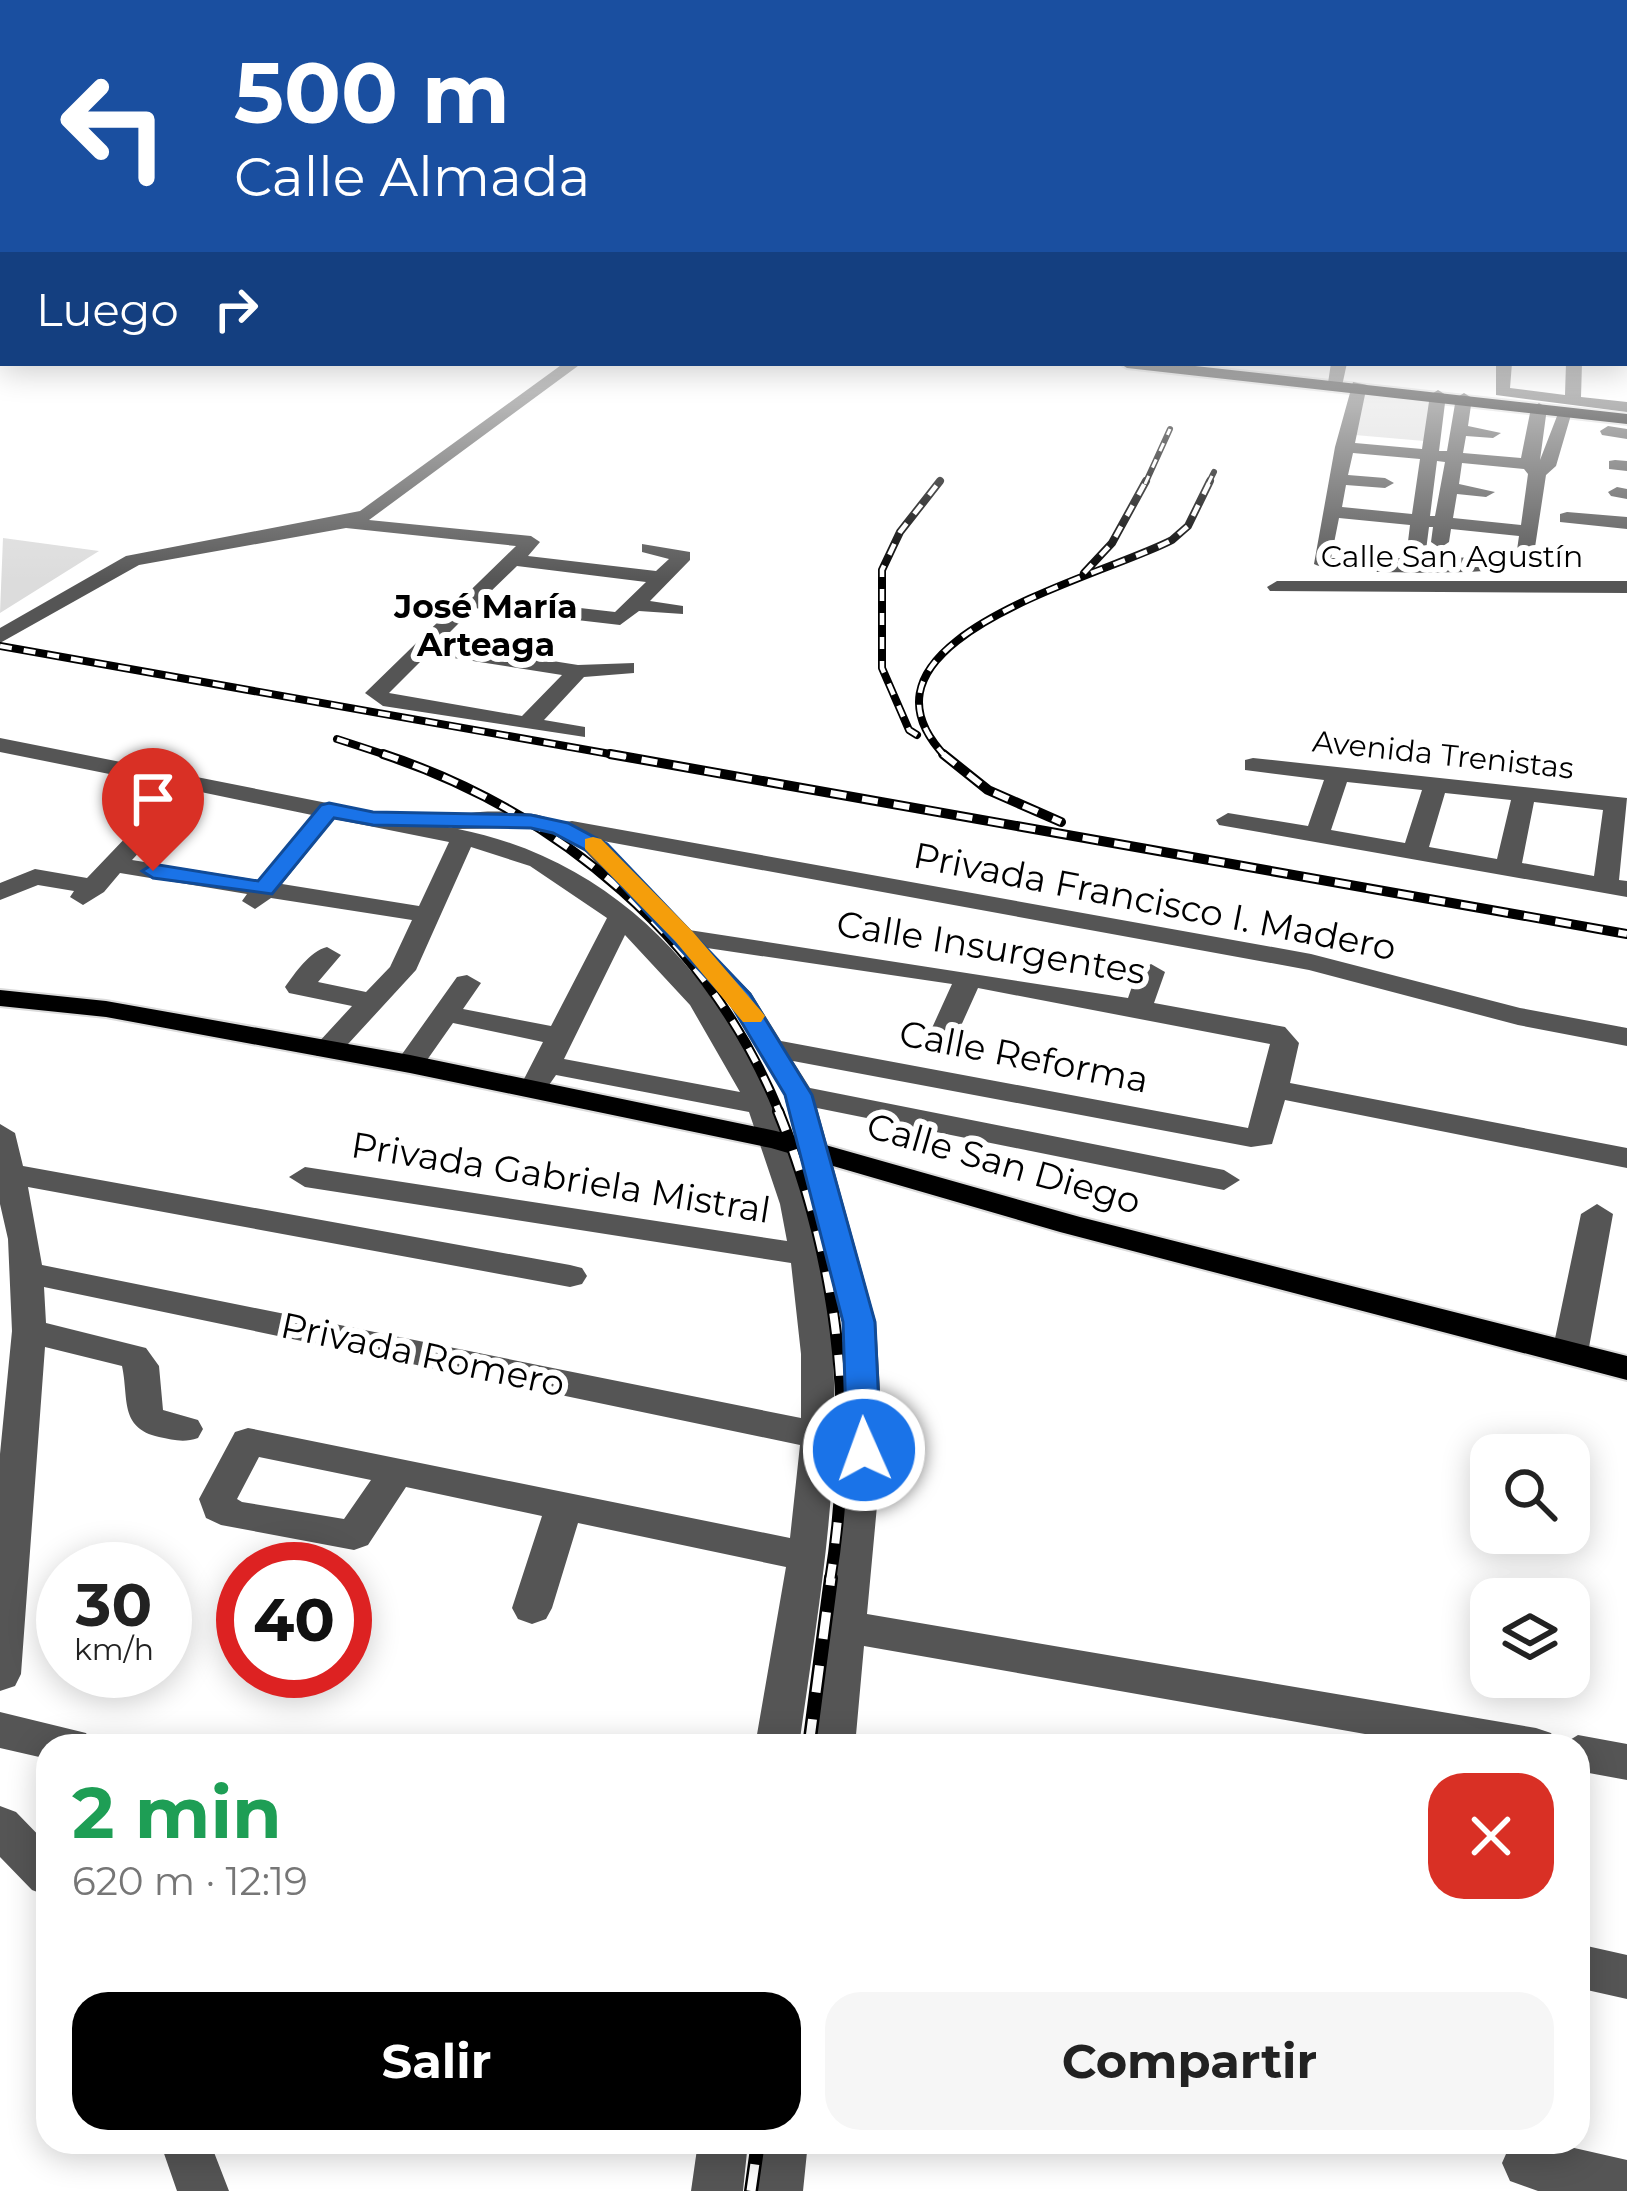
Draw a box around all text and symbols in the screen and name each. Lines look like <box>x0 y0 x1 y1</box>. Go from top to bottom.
text: 500 m <box>234 42 510 144</box>
icon: left <box>36 48 192 204</box>
text: Calle Almada <box>234 144 590 210</box>
icon: right <box>203 276 269 342</box>
text: Luego <box>36 282 179 337</box>
street label: Calle San Agustín <box>1321 538 1583 575</box>
district label: José María Arteaga <box>393 586 578 664</box>
street label: Avenida Trenistas <box>1311 722 1575 787</box>
pin <box>102 748 204 871</box>
icon: arrive <box>120 766 186 832</box>
street label: Privada Francisco I. Madero <box>910 833 1400 969</box>
street label: Calle Insurgentes <box>833 901 1149 993</box>
street label: Calle Reforma <box>896 1010 1152 1102</box>
street label: Calle San Diego <box>862 1103 1146 1223</box>
street label: Privada Gabriela Mistral <box>348 1122 774 1232</box>
street label: Privada Romero <box>277 1302 569 1406</box>
position arrow <box>801 1387 927 1513</box>
map controls <box>1470 1434 1590 1698</box>
button: search <box>1470 1434 1590 1554</box>
speed limit sign: 40 <box>216 1542 372 1698</box>
text: 30 <box>76 1568 152 1641</box>
button: layers <box>1470 1578 1590 1698</box>
text: km/h <box>74 1631 154 1668</box>
text: 2 min <box>72 1768 282 1856</box>
button: close <box>1428 1773 1554 1899</box>
text: 620 m · 12:19 <box>72 1857 308 1905</box>
button: Salir <box>72 1992 801 2130</box>
button: Compartir <box>825 1992 1554 2130</box>

